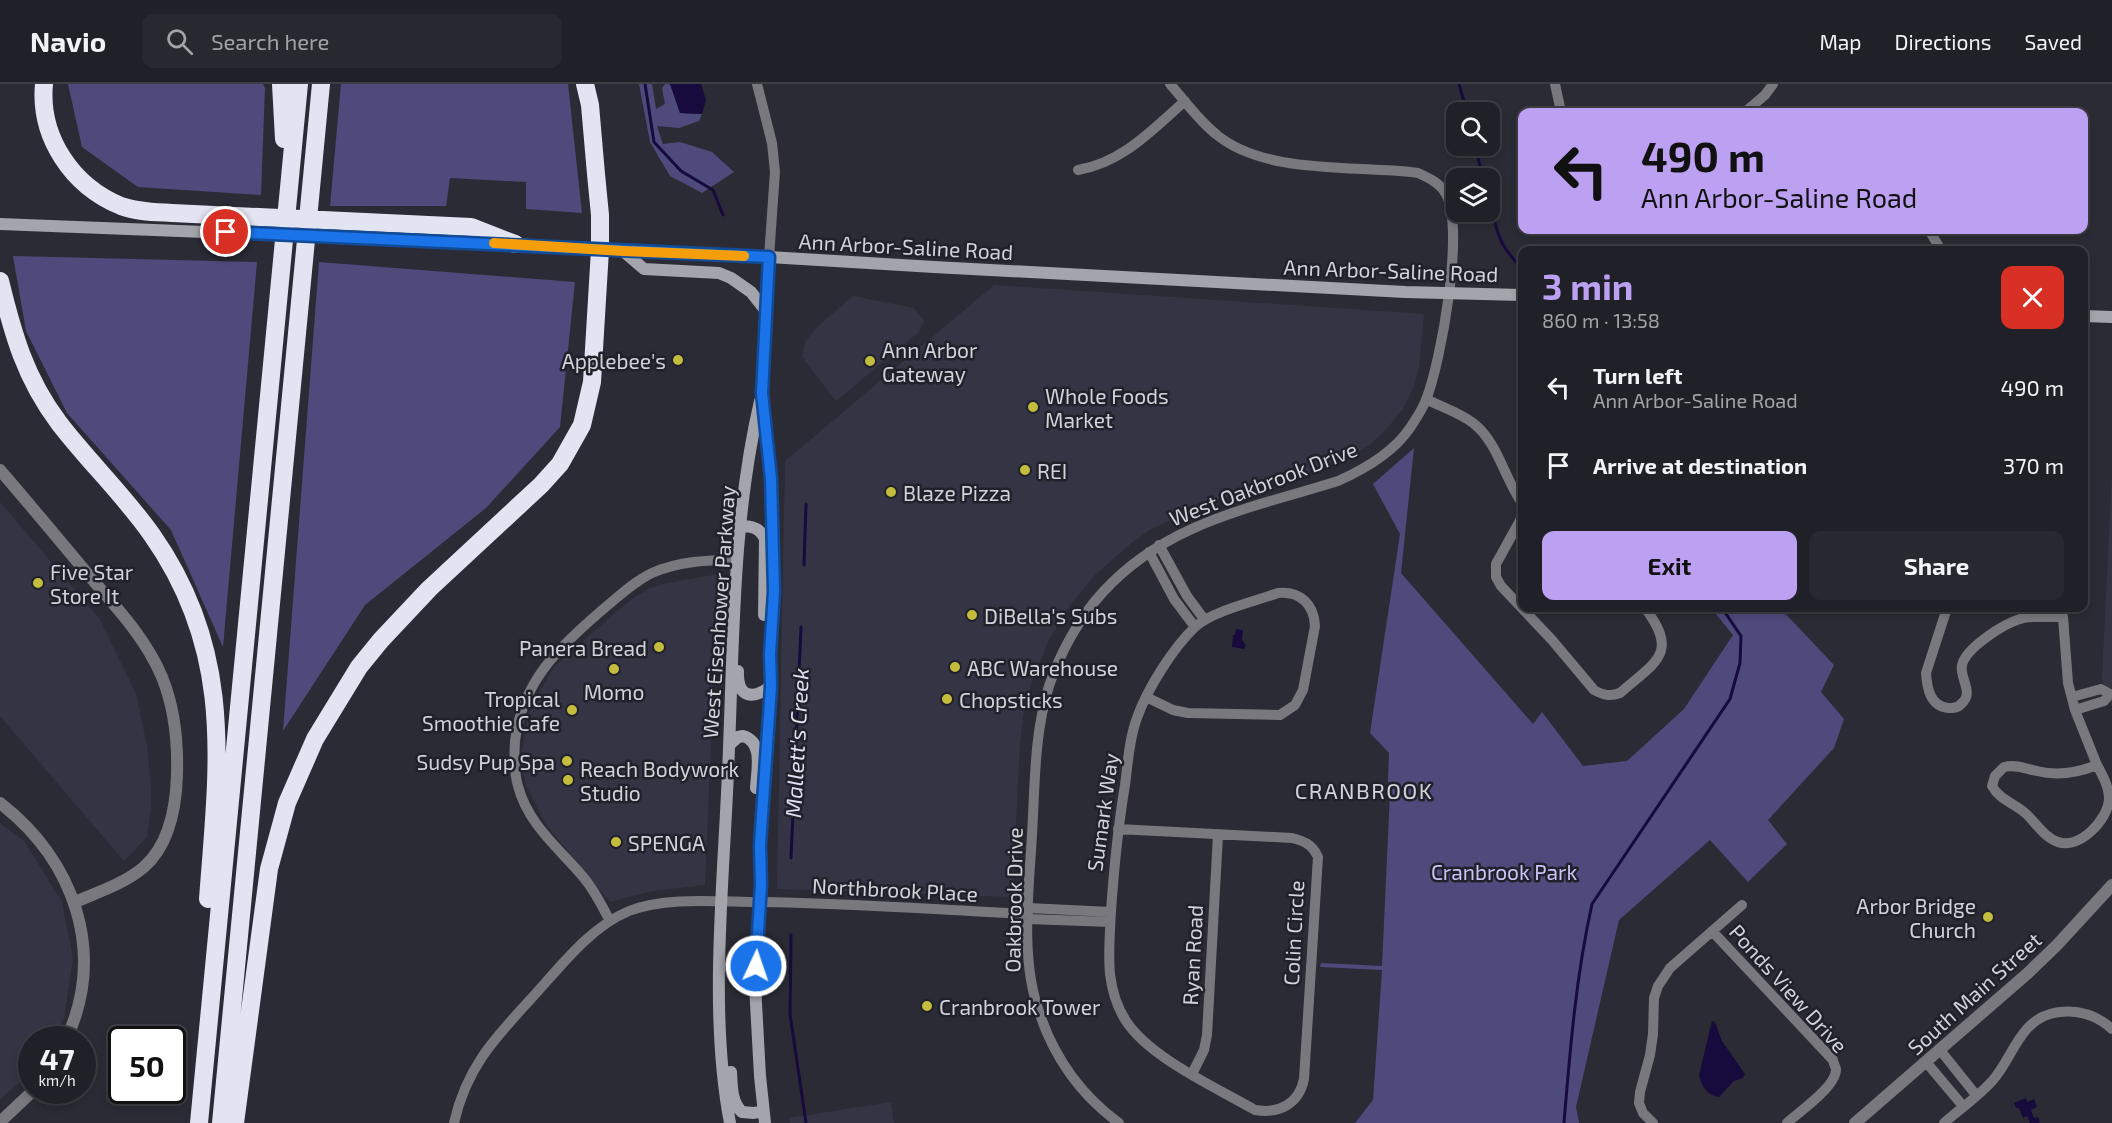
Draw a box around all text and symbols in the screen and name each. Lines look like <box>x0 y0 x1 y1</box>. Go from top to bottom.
search box <box>142 14 562 68</box>
text: Navio <box>30 24 106 58</box>
icon: search <box>163 25 196 58</box>
text: Search here <box>211 28 329 54</box>
text: Map <box>1819 29 1862 54</box>
text: Directions <box>1895 29 1991 54</box>
text: Saved <box>2024 29 2082 54</box>
map controls <box>1446 102 1500 222</box>
button: search <box>1446 102 1500 156</box>
text: 490 m <box>1641 130 1765 180</box>
icon: left <box>1542 132 1620 210</box>
button: layers <box>1446 168 1500 222</box>
text: Ann Arbor-Saline Road <box>1641 181 1917 213</box>
pin <box>200 206 251 257</box>
icon: arrive <box>209 215 242 248</box>
street label: Ann Arbor-Saline Road <box>798 228 1014 264</box>
street label: Ann Arbor-Saline Road <box>1283 254 1499 286</box>
text: 3 min <box>1542 264 1633 307</box>
button: close <box>2001 266 2064 329</box>
text: 860 m · 13:58 <box>1542 308 1660 332</box>
place label: Ann Arbor Gateway <box>882 337 978 386</box>
place label: Applebee's <box>562 348 666 373</box>
marker: Applebee's <box>671 353 685 367</box>
marker: Ann Arbor Gateway <box>863 354 877 368</box>
text: Turn left <box>1593 362 1682 388</box>
icon: left <box>1542 371 1575 404</box>
text: 490 m <box>2000 374 2064 400</box>
place label: Whole Foods Market <box>1045 383 1169 432</box>
text: Ann Arbor-Saline Road <box>1593 388 1798 412</box>
marker: Whole Foods Market <box>1026 400 1040 414</box>
street label: West Oakbrook Drive <box>1165 436 1361 530</box>
icon: arrive <box>1542 449 1575 482</box>
text: Arrive at destination <box>1593 452 1807 478</box>
text: 370 m <box>2003 452 2064 478</box>
place label: REI <box>1037 458 1067 483</box>
marker: REI <box>1018 463 1032 477</box>
place label: Blaze Pizza <box>903 480 1011 505</box>
street label: West Eisenhower Parkway <box>697 485 739 739</box>
marker: Blaze Pizza <box>884 485 898 499</box>
button: Exit <box>1542 531 1797 600</box>
button: Share <box>1809 531 2064 600</box>
place label: Five Star Store It <box>50 559 134 608</box>
marker: Five Star Store It <box>31 576 45 590</box>
place label: DiBella's Subs <box>984 603 1117 628</box>
marker: DiBella's Subs <box>965 608 979 622</box>
place label: Panera Bread <box>519 635 647 660</box>
marker: Panera Bread <box>652 640 666 654</box>
place label: ABC Warehouse <box>967 655 1118 680</box>
marker: ABC Warehouse <box>948 660 962 674</box>
marker: Momo <box>607 662 621 676</box>
water label: Mallett's Creek <box>779 668 813 818</box>
place label: Momo <box>584 679 644 704</box>
place label: Tropical Smoothie Cafe <box>422 686 561 735</box>
place label: Chopsticks <box>959 687 1063 712</box>
marker: Chopsticks <box>940 692 954 706</box>
marker: Tropical Smoothie Cafe <box>565 703 579 717</box>
place label: Sudsy Pup Spa <box>417 749 555 774</box>
street label: Sumark Way <box>1081 751 1123 873</box>
marker: Sudsy Pup Spa <box>560 754 574 768</box>
place label: Reach Bodywork Studio <box>580 756 740 805</box>
marker: Reach Bodywork Studio <box>561 773 575 787</box>
district label: CRANBROOK <box>1295 777 1433 803</box>
street label: Oakbrook Drive <box>999 827 1027 973</box>
place label: SPENGA <box>628 830 705 855</box>
marker: SPENGA <box>609 835 623 849</box>
park label: Cranbrook Park <box>1431 859 1577 884</box>
street label: Northbrook Place <box>811 872 979 906</box>
street label: Colin Circle <box>1278 880 1308 986</box>
place label: Arbor Bridge Church <box>1856 893 1976 942</box>
street label: Ryan Road <box>1177 904 1207 1006</box>
marker: Arbor Bridge Church <box>1981 910 1995 924</box>
street label: Ponds View Drive <box>1725 919 1853 1057</box>
street label: South Main Street <box>1902 927 2046 1059</box>
position arrow <box>724 934 788 998</box>
place label: Cranbrook Tower <box>939 994 1101 1019</box>
marker: Cranbrook Tower <box>920 999 934 1013</box>
speed limit sign: 50 <box>108 1026 186 1104</box>
text: 47 <box>40 1040 74 1076</box>
text: km/h <box>38 1071 76 1089</box>

